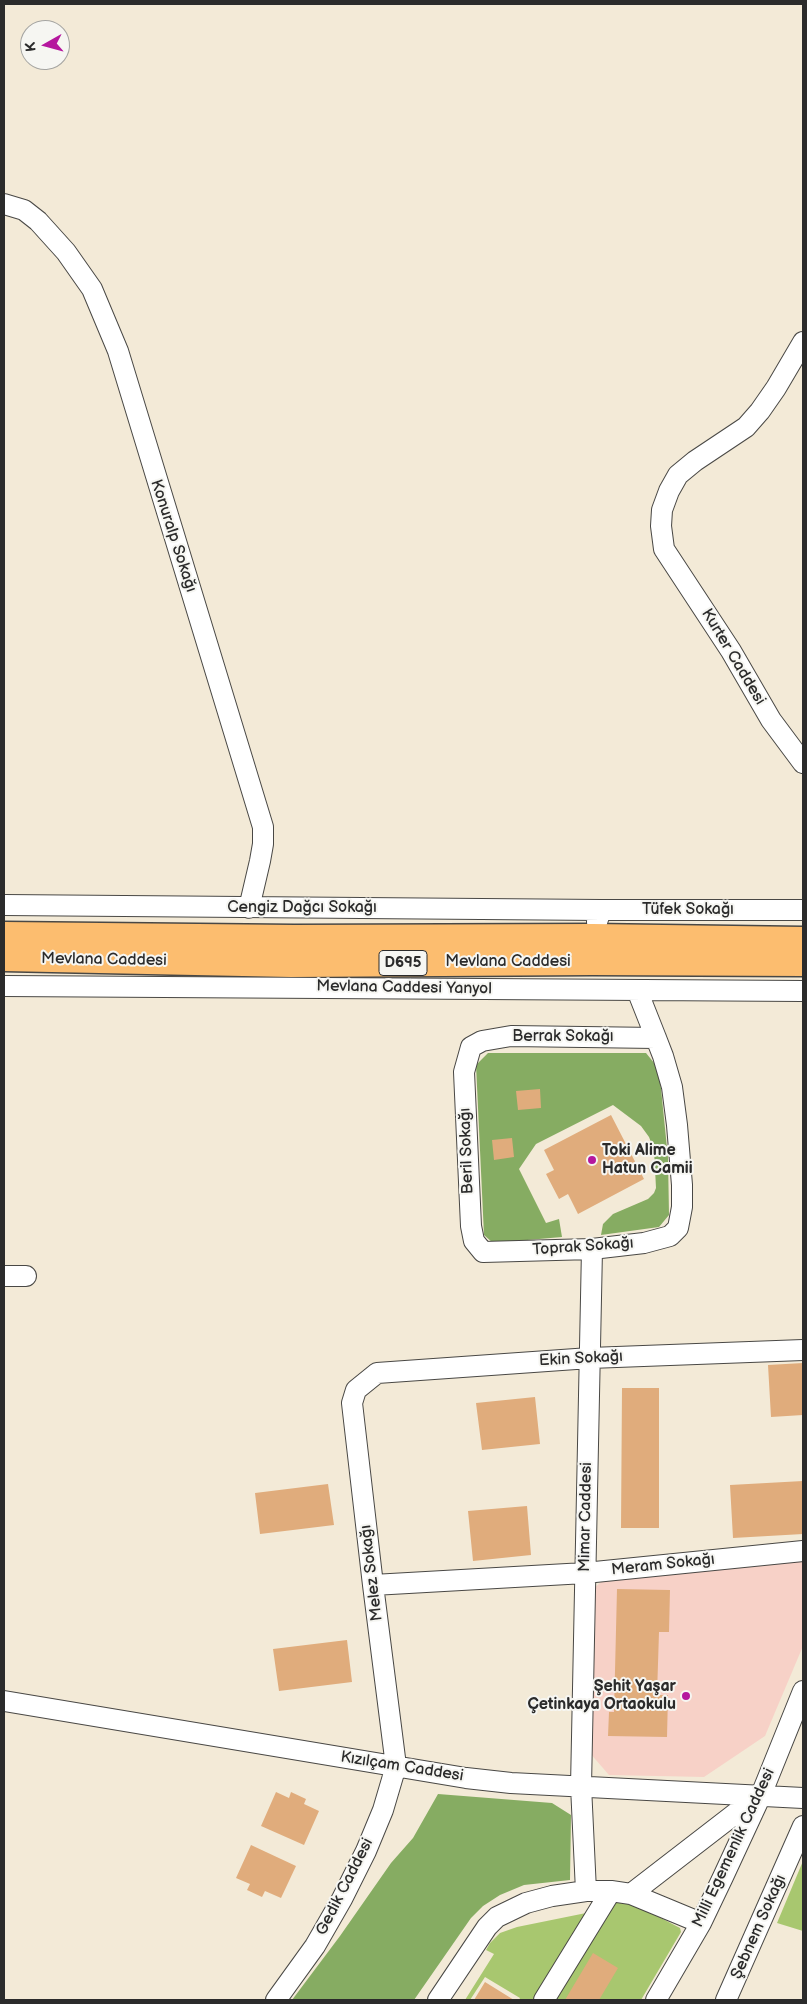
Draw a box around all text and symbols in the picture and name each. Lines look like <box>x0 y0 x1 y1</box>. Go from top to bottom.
north arrow <box>20 20 70 70</box>
text: K <box>22 41 40 53</box>
street label: Konuralp Sokağı <box>146 477 200 595</box>
street label: Kurter Caddesi <box>697 605 769 709</box>
street label: Cengiz Dağcı Sokağı <box>227 898 377 918</box>
street label: Tüfek Sokağı <box>642 900 734 920</box>
street label: Mevlana Caddesi <box>41 949 167 971</box>
road number: D695 <box>379 950 427 976</box>
street label: Mevlana Caddesi <box>445 952 571 972</box>
street label: Mevlana Caddesi Yanyol <box>316 977 492 999</box>
street label: Berrak Sokağı <box>512 1027 614 1047</box>
street label: Beril Sokağı <box>456 1108 478 1194</box>
place label: Toki Alime Hatun Camii <box>602 1141 693 1179</box>
marker: Toki Alime Hatun Camii <box>586 1154 598 1166</box>
street label: Toprak Sokağı <box>532 1234 634 1260</box>
street label: Ekin Sokağı <box>539 1347 623 1371</box>
street label: Mimar Caddesi <box>575 1462 597 1572</box>
street label: Melez Sokağı <box>357 1524 387 1622</box>
street label: Meram Sokağı <box>610 1550 716 1580</box>
place label: Şehit Yaşar Çetinkaya Ortaokulu <box>527 1677 676 1715</box>
marker: Şehit Yaşar Çetinkaya Ortaokulu <box>680 1690 692 1702</box>
street label: Kızılçam Caddesi <box>339 1748 465 1786</box>
street label: Milli Egemenlik Caddesi <box>689 1765 779 1931</box>
street label: Gedik Caddesi <box>312 1835 378 1939</box>
street label: Şebnem Sokağı <box>727 1872 791 1982</box>

